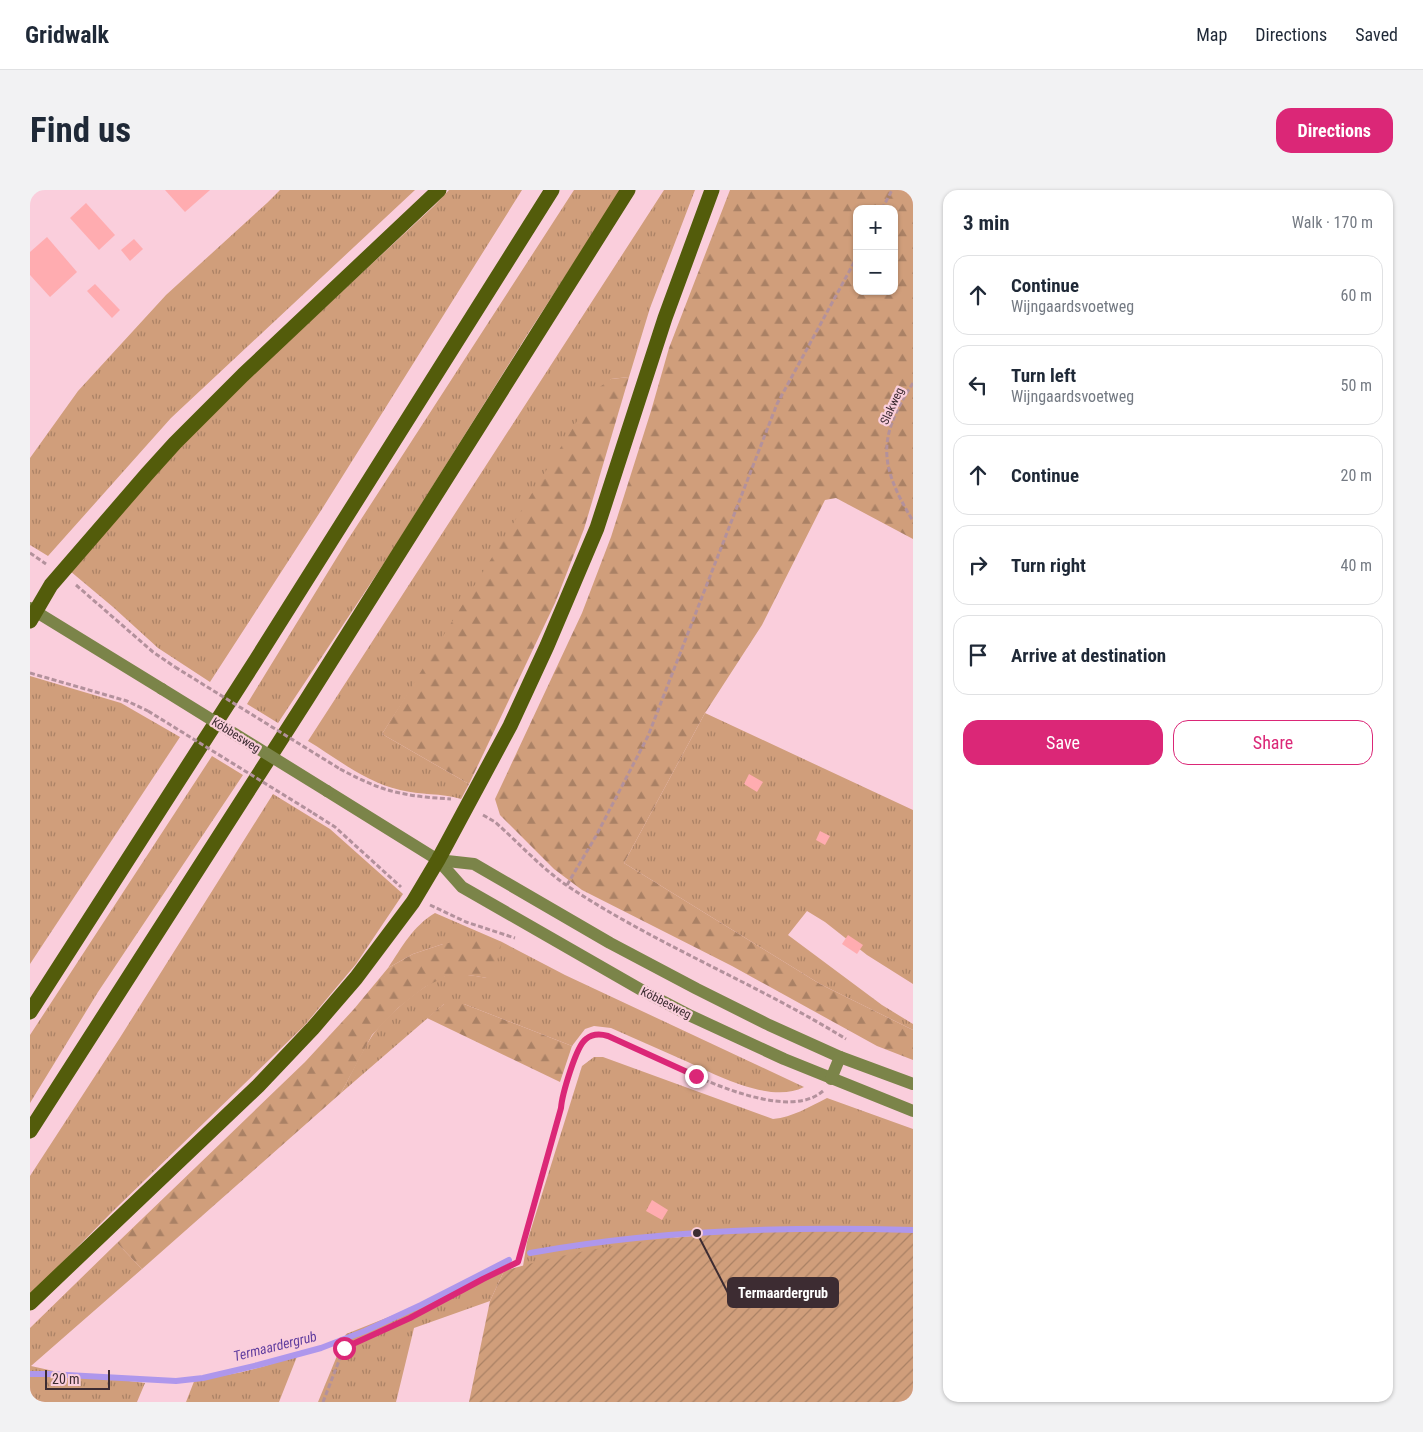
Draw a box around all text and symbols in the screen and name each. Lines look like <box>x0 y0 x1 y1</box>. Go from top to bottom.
text: Gridwalk <box>25 21 109 49</box>
text: Map <box>1196 24 1227 45</box>
text: Directions <box>1255 24 1327 45</box>
text: Saved <box>1355 24 1398 45</box>
button: Directions <box>1276 108 1393 153</box>
text: Find us <box>30 110 131 151</box>
map controls <box>853 205 898 295</box>
button: + <box>853 205 898 250</box>
text: 3 min <box>963 211 1010 235</box>
text: Walk · 170 m <box>1292 213 1373 232</box>
button: − <box>853 250 898 295</box>
text: Continue <box>1011 274 1079 297</box>
icon: ahead <box>964 281 992 309</box>
text: 60 m <box>1340 286 1372 305</box>
text: Wijngaardsvoetweg <box>1011 297 1134 316</box>
text: Turn left <box>1011 364 1076 387</box>
icon: left <box>964 371 992 399</box>
text: 50 m <box>1340 376 1372 395</box>
street label: Slakweg <box>877 385 907 427</box>
text: Wijngaardsvoetweg <box>1011 387 1134 406</box>
icon: ahead <box>964 461 992 489</box>
text: Continue <box>1011 464 1079 487</box>
text: 20 m <box>1340 466 1372 485</box>
icon: right <box>964 551 992 579</box>
text: Turn right <box>1011 554 1086 577</box>
text: 40 m <box>1340 556 1372 575</box>
icon: arrive <box>964 641 992 669</box>
text: Arrive at destination <box>1011 644 1166 667</box>
street label: Köbbesweg <box>209 715 263 755</box>
button: Save <box>963 720 1163 765</box>
button: Share <box>1173 720 1373 765</box>
street label: Köbbesweg <box>638 984 694 1022</box>
route end <box>685 1065 708 1088</box>
callout: Termaardergrub <box>728 1278 838 1307</box>
text: Termaardergrub <box>738 1285 828 1301</box>
water label: Termaardergrub <box>232 1328 319 1364</box>
route start <box>333 1337 356 1360</box>
scale bar <box>45 1367 110 1390</box>
text: 20 m <box>52 1371 80 1387</box>

